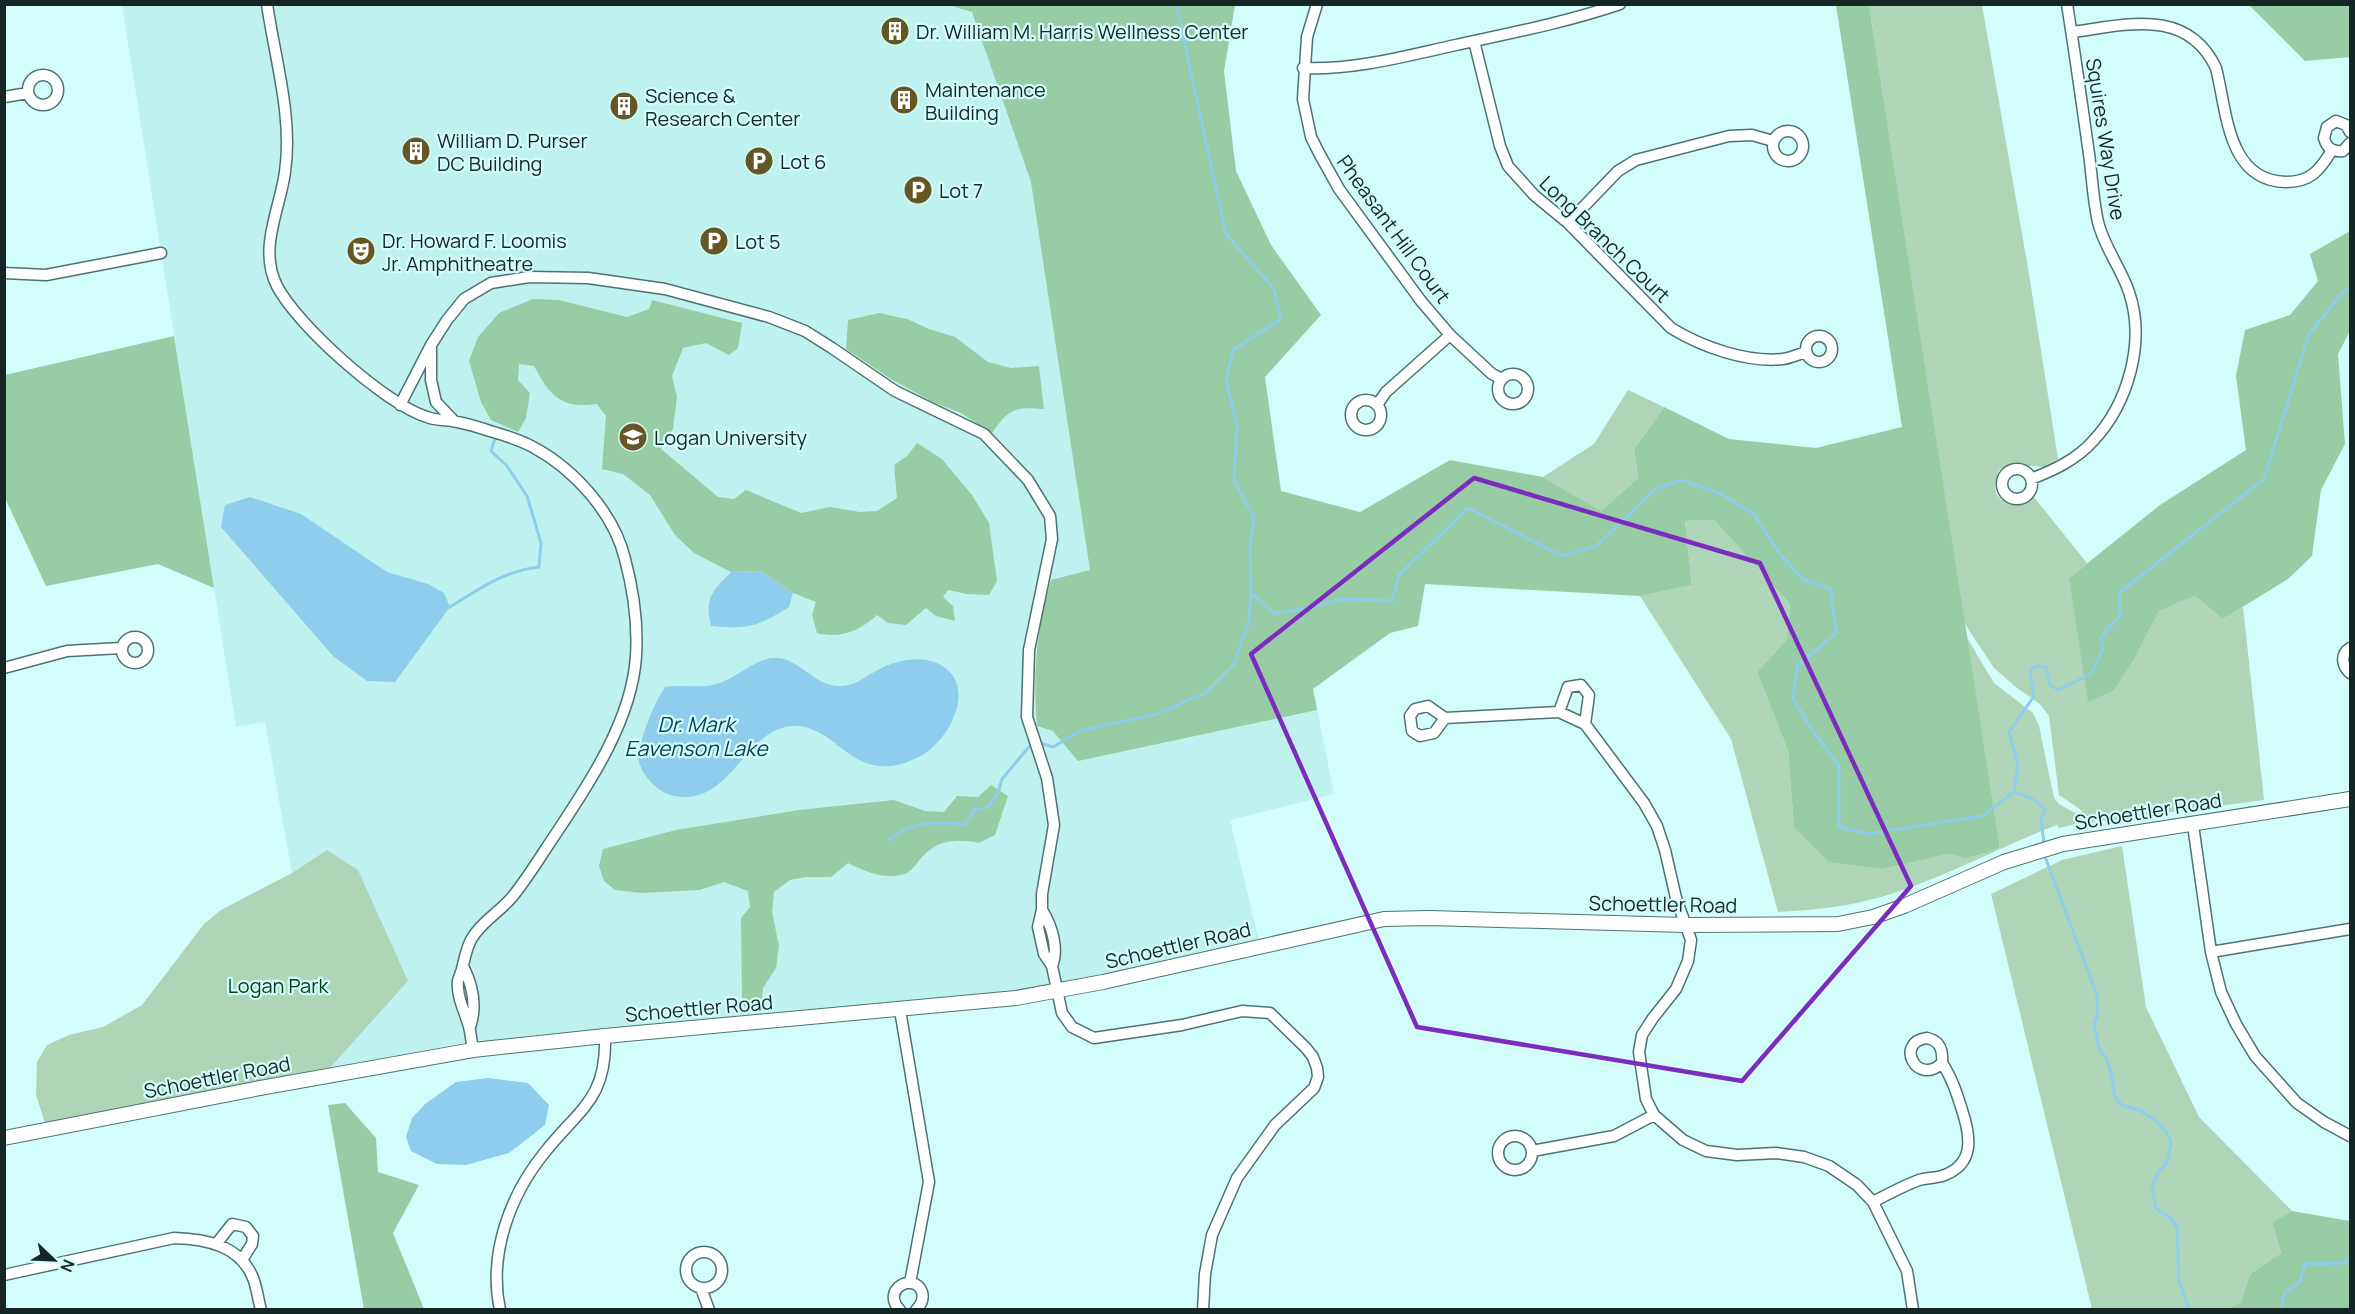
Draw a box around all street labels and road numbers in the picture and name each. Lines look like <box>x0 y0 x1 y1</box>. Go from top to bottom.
street label: Squires Way Drive <box>2080 56 2132 222</box>
street label: Pheasant Hill Court <box>1331 149 1457 309</box>
street label: Long Branch Court <box>1534 170 1676 308</box>
street label: Schoettler Road <box>2072 786 2224 836</box>
street label: Schoettler Road <box>1588 889 1738 919</box>
street label: Schoettler Road <box>1103 915 1253 975</box>
street label: Schoettler Road <box>624 988 774 1028</box>
street label: Schoettler Road <box>141 1050 293 1104</box>

